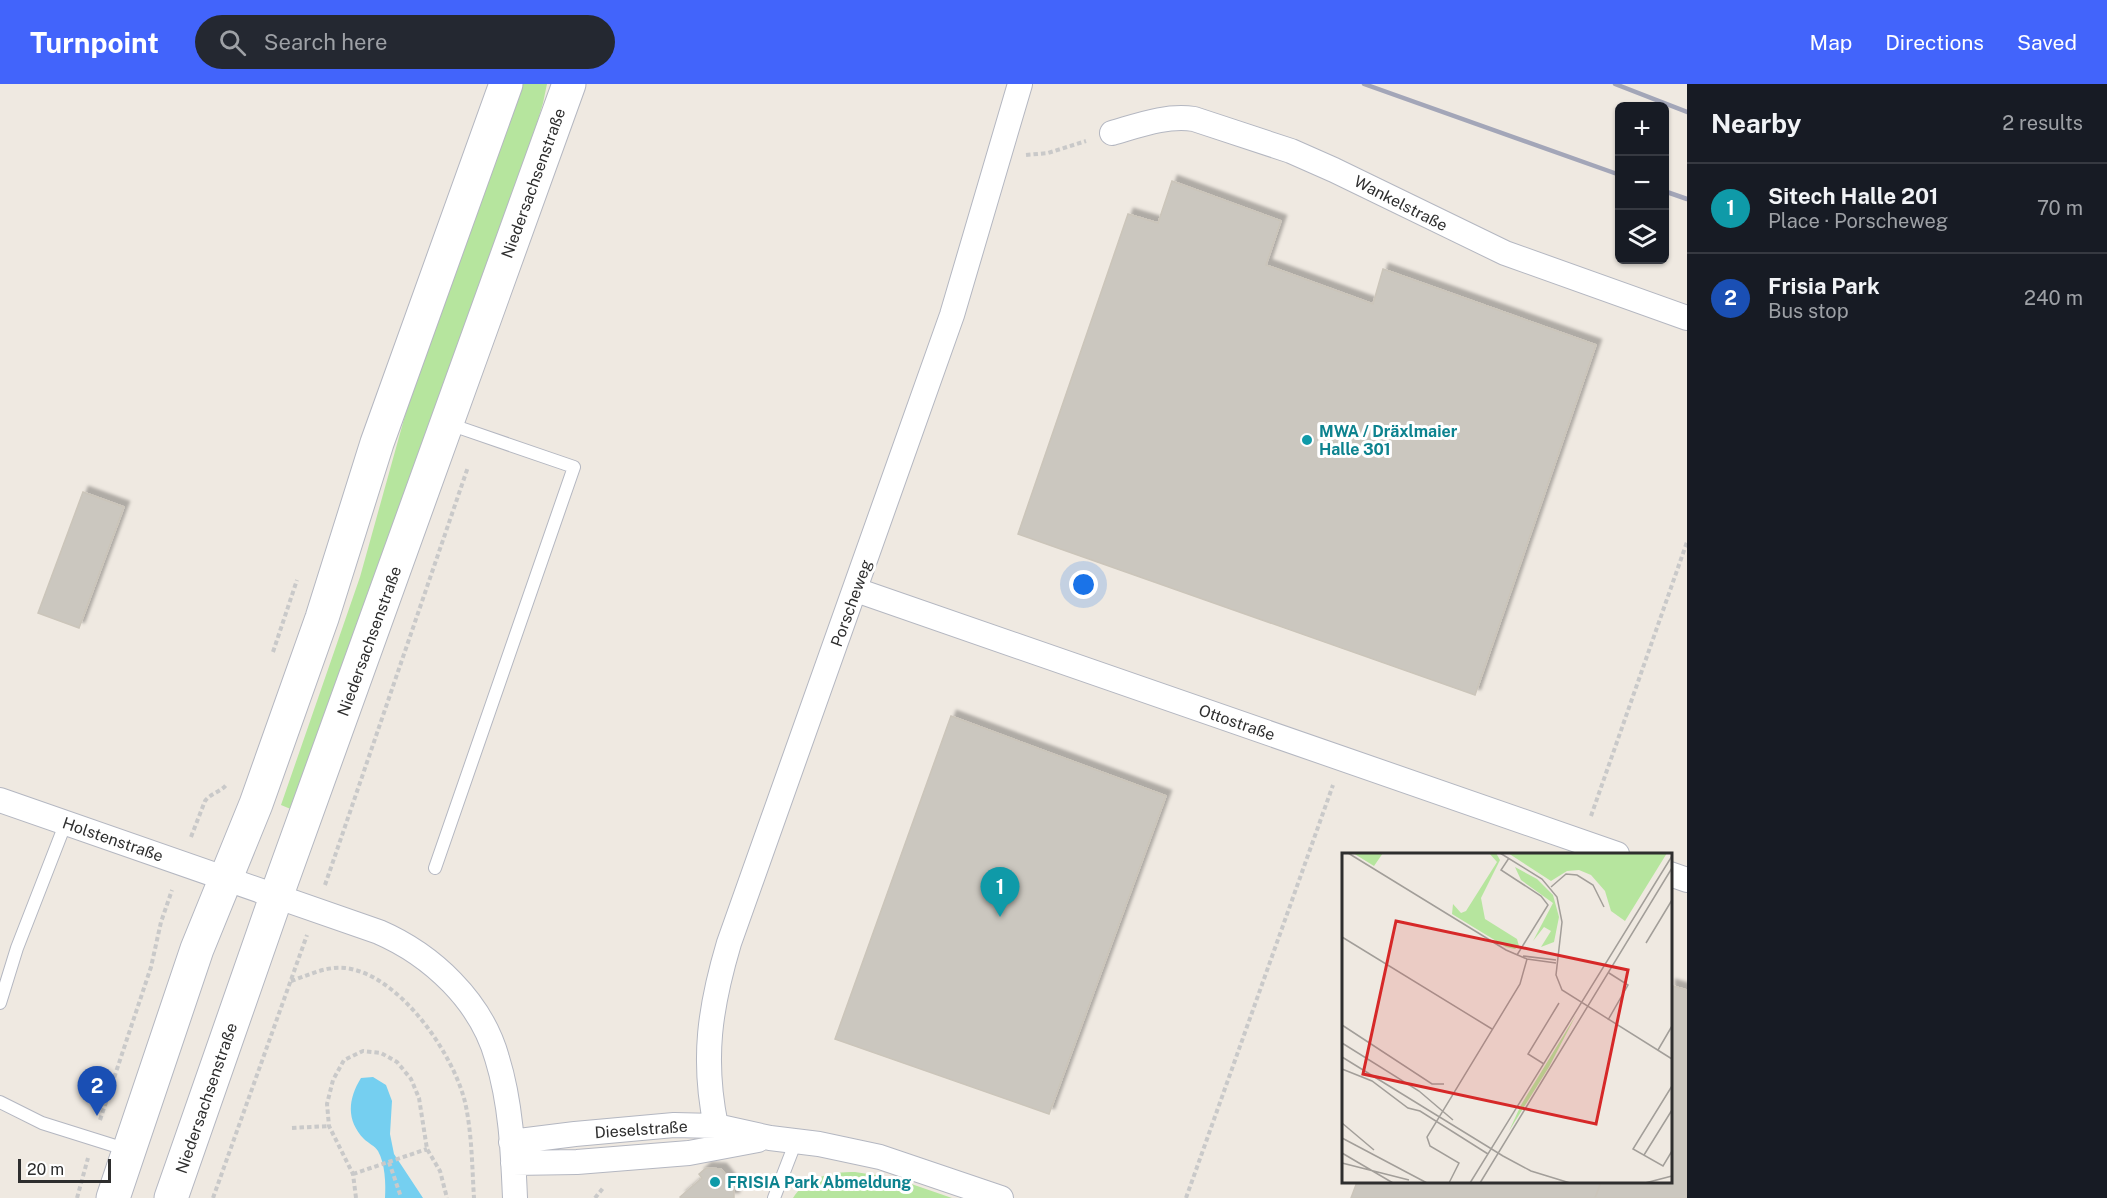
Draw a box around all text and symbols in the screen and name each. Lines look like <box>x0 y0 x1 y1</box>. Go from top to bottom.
search box <box>195 15 615 69</box>
text: Turnpoint <box>30 26 159 59</box>
icon: search <box>216 26 249 59</box>
text: Search here <box>264 29 387 55</box>
text: Map <box>1810 30 1852 55</box>
text: Directions <box>1885 30 1984 55</box>
text: Saved <box>2017 30 2077 55</box>
map controls <box>1615 102 1669 264</box>
button: + <box>1615 102 1669 156</box>
street label: Niedersachsenstraße <box>497 106 569 261</box>
text: Nearby <box>1711 108 1801 139</box>
text: 2 results <box>2002 111 2083 135</box>
button: − <box>1615 156 1669 210</box>
street label: Wankelstraße <box>1351 172 1451 235</box>
text: Sitech Halle 201 <box>1768 183 1939 209</box>
text: 1 <box>1726 196 1735 220</box>
text: 70 m <box>2037 196 2083 220</box>
text: Place · Porscheweg <box>1768 209 1948 233</box>
button: layers <box>1615 210 1669 264</box>
text: Frisia Park <box>1768 273 1880 299</box>
text: 2 <box>1724 286 1737 310</box>
text: 240 m <box>2024 286 2083 310</box>
text: Bus stop <box>1768 299 1849 323</box>
place label: MWA / Dräxlmaier Halle 301 <box>1319 422 1458 459</box>
marker: MWA / Dräxlmaier Halle 301 <box>1300 433 1314 447</box>
street label: Porscheweg <box>827 557 876 649</box>
street label: Niedersachsenstraße <box>333 564 405 719</box>
your location <box>1069 570 1098 599</box>
street label: Ottostraße <box>1196 701 1278 744</box>
street label: Holstenstraße <box>60 813 166 866</box>
inset map <box>1342 853 1672 1183</box>
pin: 1 <box>980 868 1020 917</box>
street label: Niedersachsenstraße <box>172 1020 241 1176</box>
pin: 2 <box>78 1066 116 1116</box>
street label: Dieselstraße <box>594 1117 688 1142</box>
scale bar <box>18 1156 111 1184</box>
text: 20 m <box>27 1160 64 1179</box>
place label: FRISIA Park Abmeldung <box>727 1173 911 1192</box>
marker: FRISIA Park Abmeldung <box>708 1175 722 1189</box>

